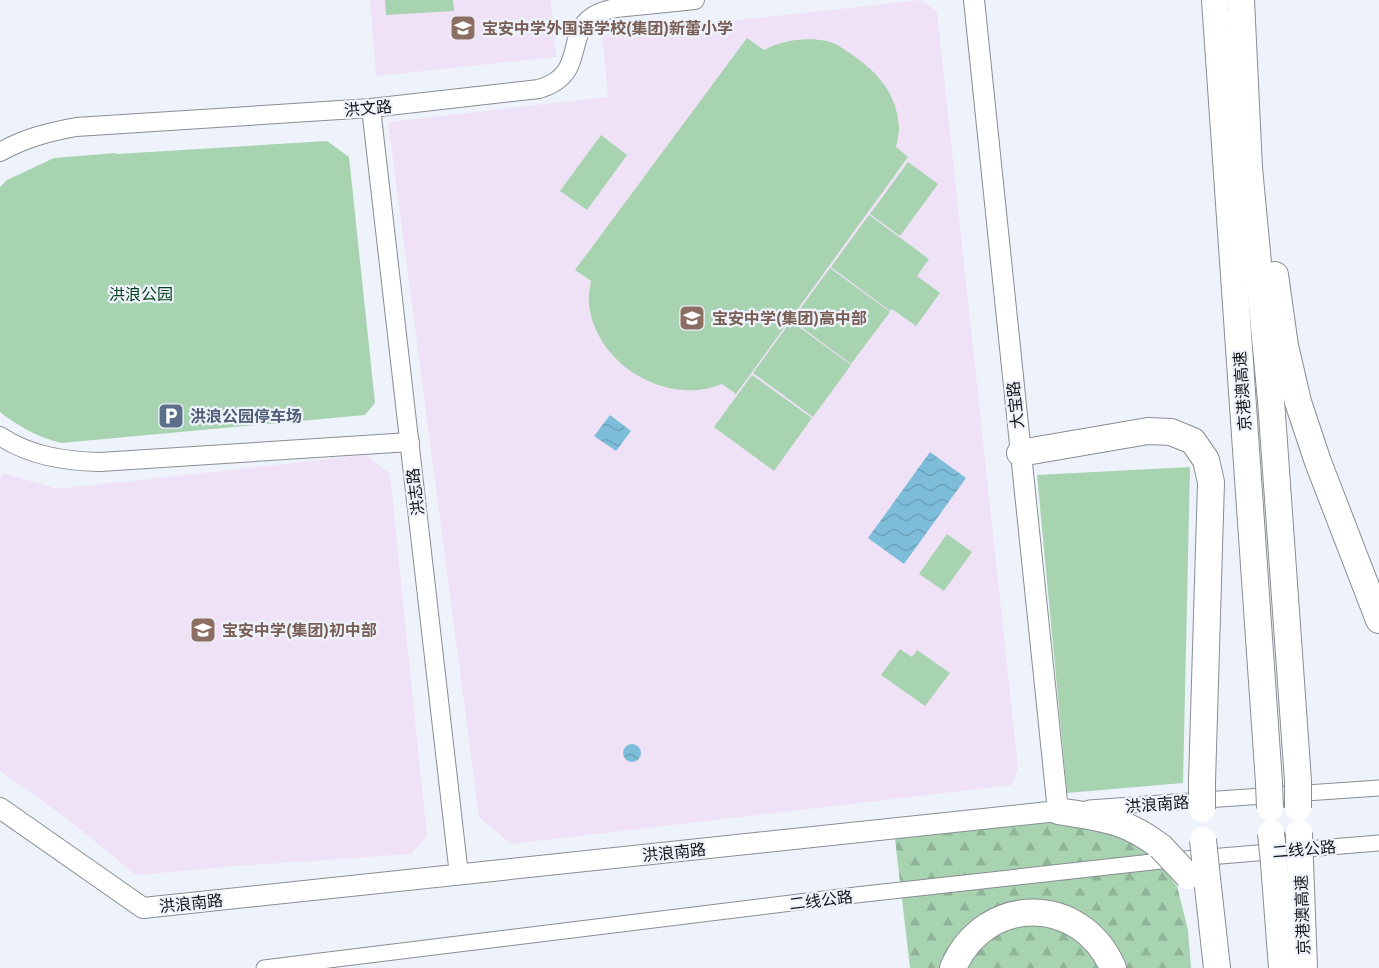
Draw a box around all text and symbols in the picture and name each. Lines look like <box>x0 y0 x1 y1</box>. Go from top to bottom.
school or university icon: 宝安中学外国语学校(集团)新蕾小学 <box>448 13 478 43</box>
place label: 宝安中学外国语学校(集团)新蕾小学 <box>482 19 733 38</box>
street label: 洪文路 <box>343 97 393 119</box>
park label: 洪浪公园 <box>109 285 173 303</box>
school or university icon: 宝安中学(集团)高中部 <box>677 303 707 333</box>
place label: 宝安中学(集团)高中部 <box>712 309 867 328</box>
street label: 京港澳高速 <box>1230 350 1254 432</box>
street label: 大宝路 <box>1004 380 1026 430</box>
parking icon: 洪浪公园停车场 <box>156 401 186 431</box>
place label: 洪浪公园停车场 <box>190 407 302 425</box>
street label: 洪志路 <box>403 467 427 517</box>
school or university icon: 宝安中学(集团)初中部 <box>188 615 218 645</box>
place label: 宝安中学(集团)初中部 <box>222 621 377 640</box>
street label: 洪浪南路 <box>1124 793 1190 815</box>
street label: 二线公路 <box>1271 837 1337 861</box>
street label: 洪浪南路 <box>641 840 707 864</box>
street label: 京港澳高速 <box>1292 875 1312 955</box>
street label: 二线公路 <box>788 887 854 913</box>
street label: 洪浪南路 <box>158 891 224 915</box>

